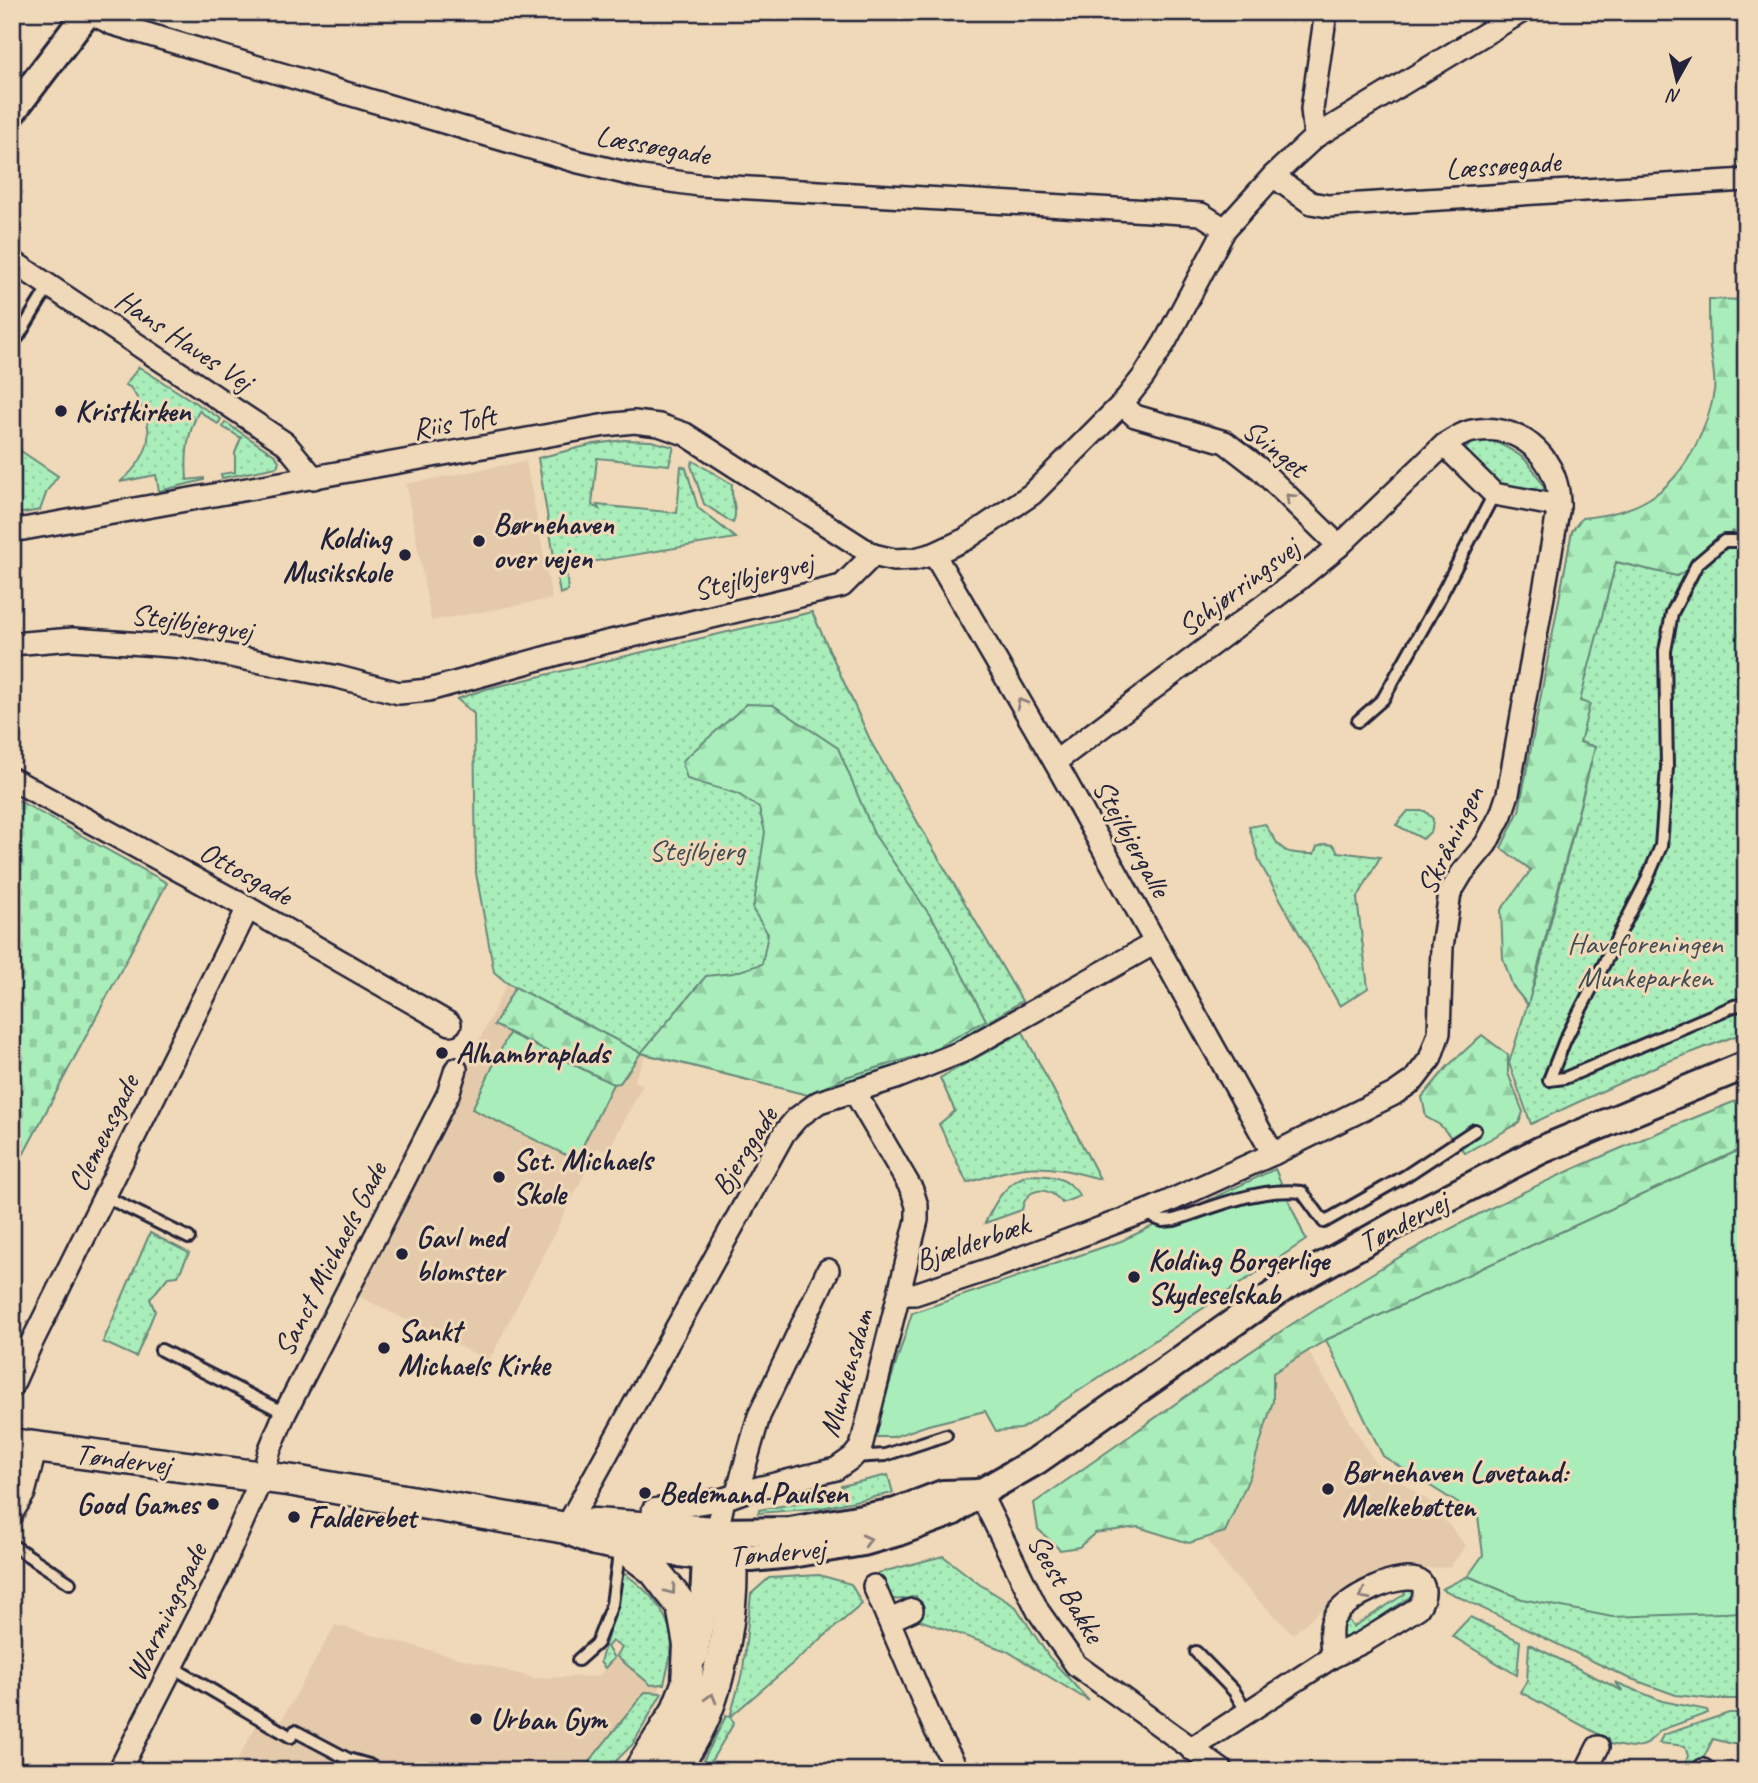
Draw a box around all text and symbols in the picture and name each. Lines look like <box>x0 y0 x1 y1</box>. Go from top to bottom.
north arrow <box>1642 46 1712 116</box>
text: N <box>1664 83 1682 109</box>
street label: Læssøegade <box>593 116 715 174</box>
street label: Læssøegade <box>1444 142 1564 188</box>
street label: Hans Haves Vej <box>108 280 263 402</box>
place label: Kristkirken <box>75 392 192 430</box>
street label: Riis Toft <box>409 396 501 448</box>
marker: Kristkirken <box>53 403 69 419</box>
street label: Svinget <box>1235 410 1318 488</box>
one-way arrow <box>1286 494 1299 507</box>
place label: Børnehaven over vejen <box>493 505 615 577</box>
place label: Kolding Musikskole <box>283 519 394 591</box>
street label: Schjørringsvej <box>1170 527 1309 645</box>
marker: Børnehaven over vejen <box>471 533 487 549</box>
street label: Stejlbjergvej <box>689 542 820 609</box>
marker: Kolding Musikskole <box>397 547 413 563</box>
street label: Stejlbjergvej <box>129 595 258 650</box>
one-way arrow <box>1016 698 1029 711</box>
street label: Stejlbjergalle <box>1084 773 1181 905</box>
street label: Skråningen <box>1407 778 1493 901</box>
park label: Stejlbjerg <box>649 831 747 869</box>
street label: Ottosgade <box>193 832 301 915</box>
park label: Haveforeningen Munkeparken <box>1567 924 1724 996</box>
place label: Alhambraplads <box>456 1034 613 1072</box>
marker: Alhambraplads <box>434 1045 450 1061</box>
street label: Clemensgade <box>58 1066 149 1198</box>
street label: Bjerggade <box>702 1098 787 1202</box>
place label: Sct. Michaels Skole <box>513 1141 656 1213</box>
street label: Sanct Michaels Gade <box>265 1154 396 1362</box>
marker: Sct. Michaels Skole <box>491 1169 507 1185</box>
street label: Tøndervej <box>1352 1181 1458 1261</box>
street label: Bjælderbæk <box>910 1204 1036 1279</box>
place label: Gavl med blomster <box>416 1218 510 1290</box>
place label: Kolding Borgerlige Skydeselskab <box>1148 1241 1331 1314</box>
marker: Gavl med blomster <box>394 1246 410 1262</box>
marker: Kolding Borgerlige Skydeselskab <box>1126 1269 1142 1285</box>
street label: Munkensdam <box>810 1304 883 1441</box>
place label: Sankt Michaels Kirke <box>398 1312 552 1384</box>
marker: Sankt Michaels Kirke <box>376 1340 392 1356</box>
street label: Tøndervej <box>73 1434 177 1484</box>
place label: Børnehaven Løvetand: Mælkebøtten <box>1342 1453 1570 1525</box>
place label: Bedemand Paulsen <box>659 1474 849 1512</box>
marker: Børnehaven Løvetand: Mælkebøtten <box>1320 1481 1336 1497</box>
place label: Good Games <box>76 1485 202 1523</box>
marker: Bedemand Paulsen <box>637 1485 653 1501</box>
marker: Good Games <box>205 1496 221 1512</box>
place label: Falderebet <box>308 1498 419 1536</box>
marker: Falderebet <box>286 1509 302 1525</box>
street label: Seest Bakke <box>1019 1527 1114 1651</box>
street label: Tøndervej <box>728 1529 830 1575</box>
one-way arrow <box>861 1534 873 1548</box>
street label: Warmingsgade <box>116 1535 217 1687</box>
one-way arrow <box>663 1582 675 1595</box>
one-way arrow <box>1359 1587 1372 1600</box>
one-way arrow <box>702 1692 717 1704</box>
place label: Urban Gym <box>490 1700 608 1738</box>
marker: Urban Gym <box>468 1711 484 1727</box>

